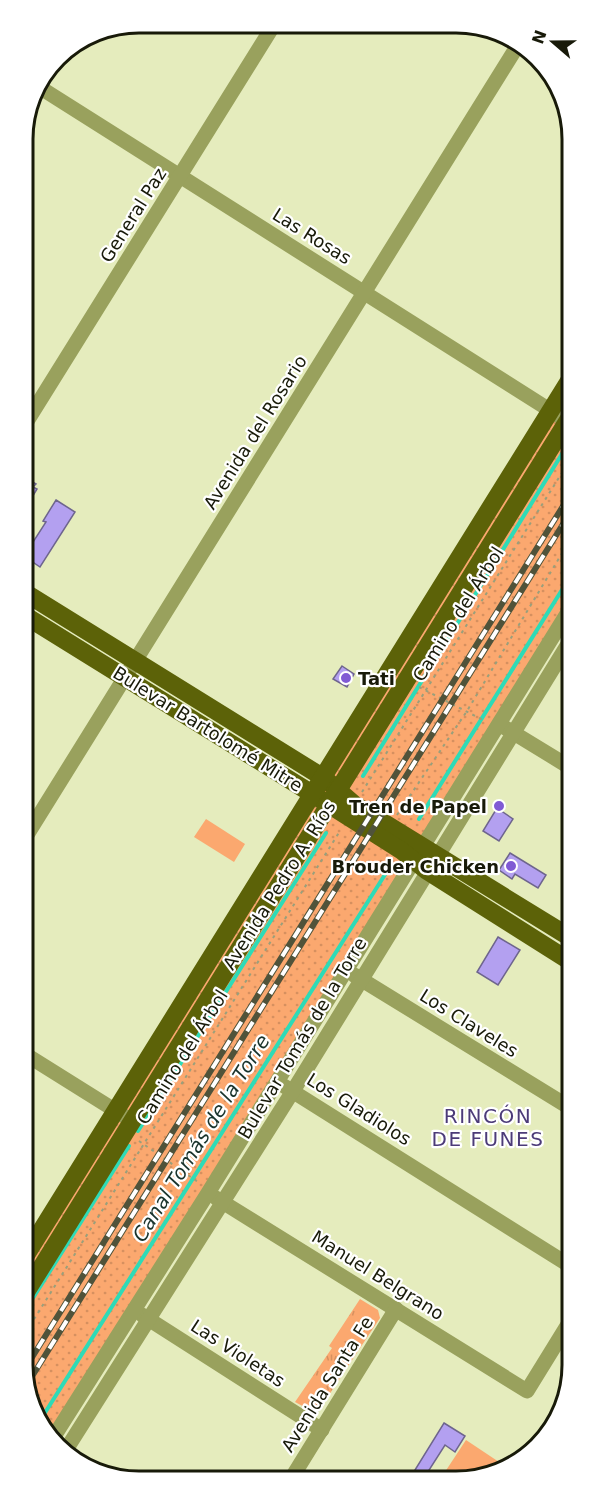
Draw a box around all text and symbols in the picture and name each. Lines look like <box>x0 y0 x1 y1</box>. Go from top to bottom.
north arrow <box>523 12 583 72</box>
text: N <box>528 27 551 47</box>
street label: General Paz <box>96 164 170 266</box>
street label: Las Rosas <box>269 204 355 268</box>
street label: Avenida del Rosario <box>199 351 311 513</box>
street label: Camino del Árbol <box>408 543 508 685</box>
street label: Bulevar Bartolomé Mitre <box>109 662 307 796</box>
place label: Tati <box>358 668 395 689</box>
marker: Tati <box>339 671 353 685</box>
place label: Tren de Papel <box>349 796 487 817</box>
street label: Avenida Pedro A. Ríos <box>218 797 340 973</box>
marker: Tren de Papel <box>492 799 506 813</box>
place label: Brouder Chicken <box>332 856 499 877</box>
marker: Brouder Chicken <box>504 859 518 873</box>
street label: Bulevar Tomás de la Torre <box>233 933 371 1143</box>
street label: Los Claveles <box>416 985 522 1061</box>
street label: Camino del Árbol <box>132 986 232 1128</box>
water label: Canal Tomás de la Torre <box>127 1030 275 1246</box>
street label: Los Gladiolos <box>303 1069 415 1149</box>
district label: RINCÓN DE FUNES <box>432 1104 544 1151</box>
street label: Manuel Belgrano <box>308 1226 448 1324</box>
street label: Avenida Santa Fe <box>277 1312 377 1456</box>
street label: Las Violetas <box>187 1315 289 1391</box>

